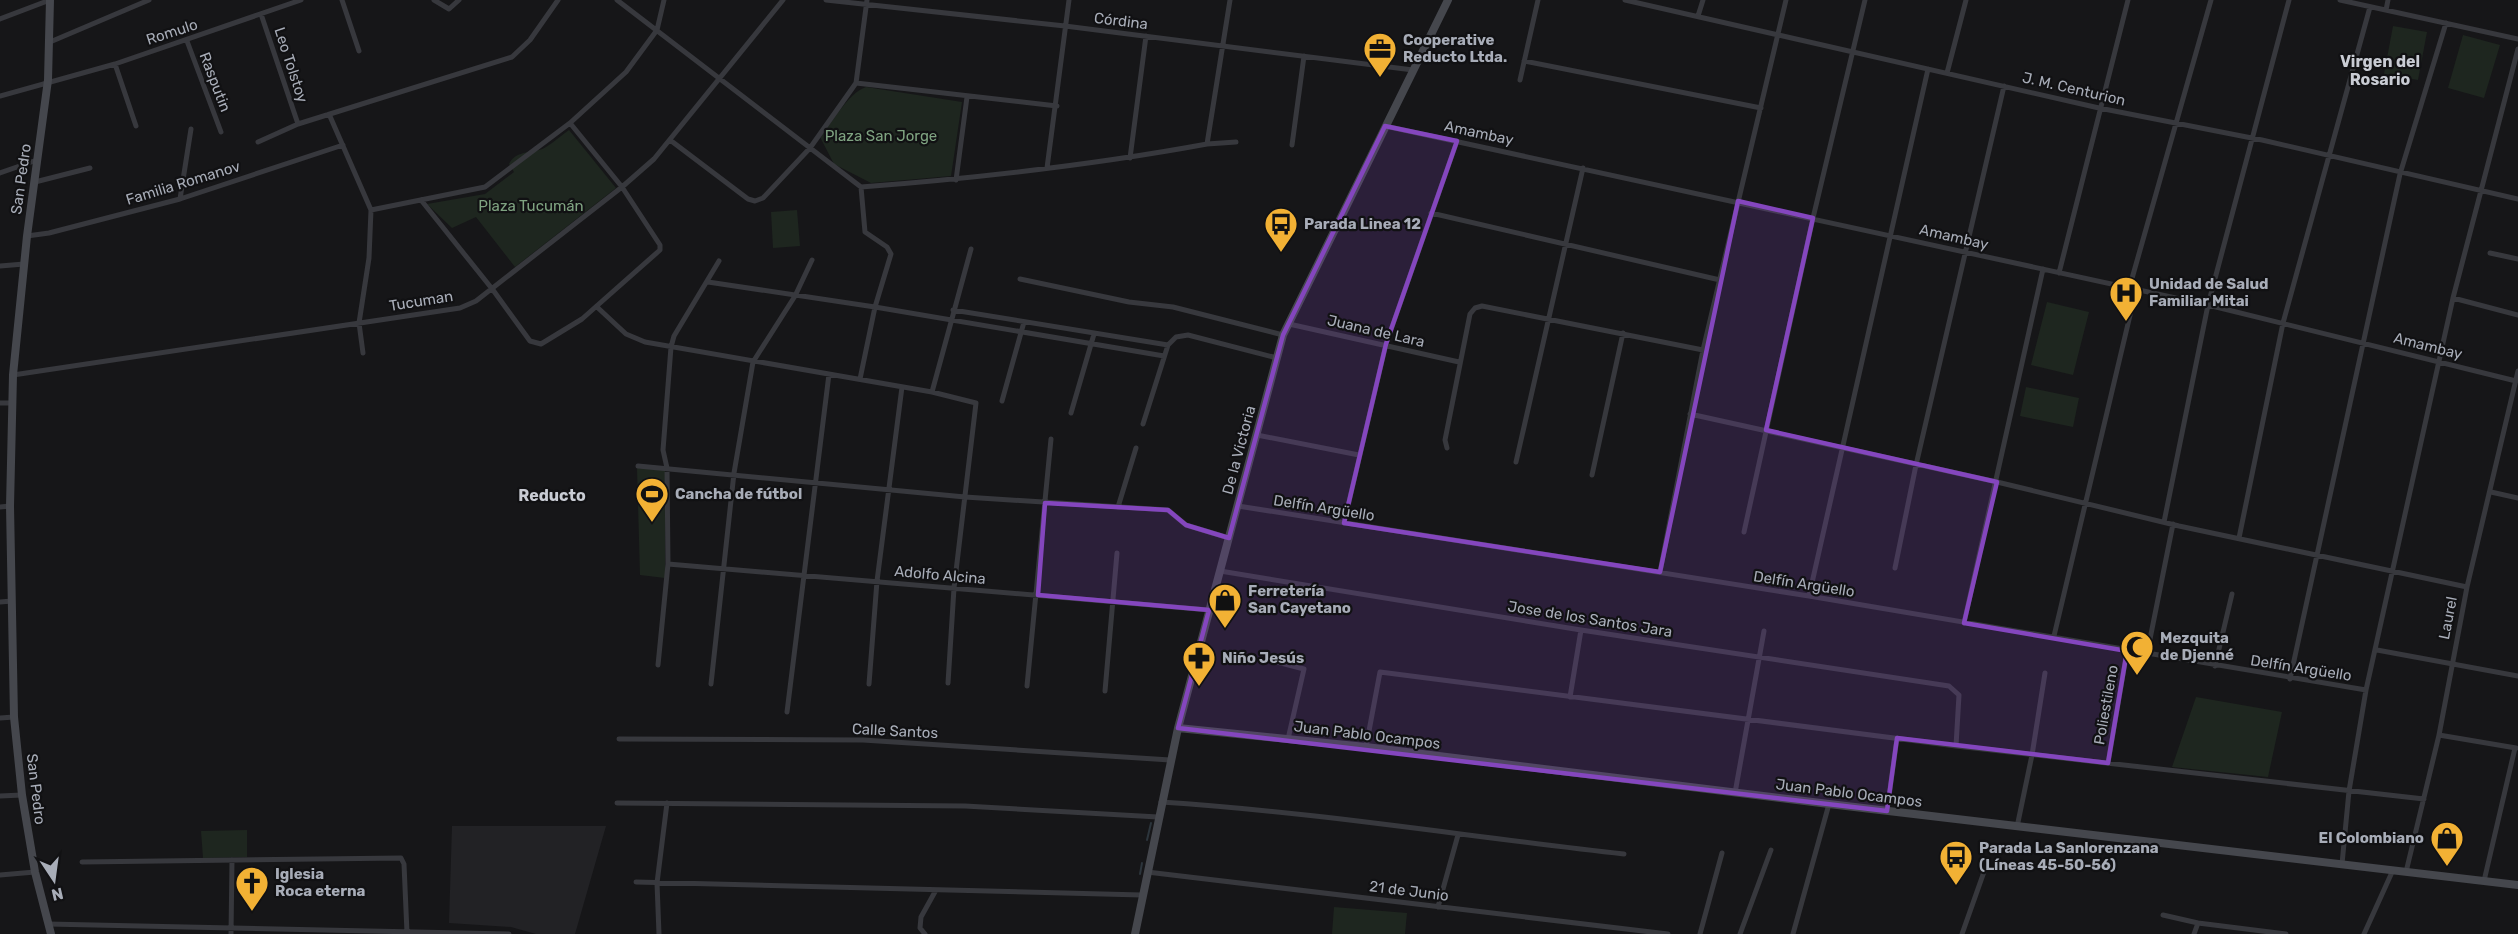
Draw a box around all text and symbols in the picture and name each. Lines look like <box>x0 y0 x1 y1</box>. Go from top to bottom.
street label: Córdina <box>1093 9 1149 33</box>
street label: Romulo <box>144 15 200 49</box>
street label: Leo Tolstoy <box>270 25 312 105</box>
office icon: Cooperative Reducto Ltda. <box>1362 31 1398 78</box>
place label: Cooperative Reducto Ltda. <box>1403 31 1507 66</box>
street label: Rasputin <box>195 50 235 114</box>
district label: Virgen del Rosario <box>2340 52 2420 89</box>
street label: J. M. Centurion <box>2021 68 2127 110</box>
street label: Amambay <box>1443 117 1515 149</box>
park label: Plaza San Jorge <box>825 127 937 145</box>
street label: San Pedro <box>7 142 35 216</box>
street label: Familia Romanov <box>124 157 242 209</box>
park label: Plaza Tucumán <box>478 197 584 215</box>
bus stop icon: Parada Linea 12 <box>1263 206 1299 253</box>
place label: Parada Linea 12 <box>1304 215 1421 233</box>
street label: Amambay <box>1918 220 1990 254</box>
hospital icon: Unidad de Salud Familiar Mitai <box>2108 275 2144 322</box>
place label: Unidad de Salud Familiar Mitai <box>2149 275 2269 310</box>
street label: Tucuman <box>388 287 454 315</box>
street label: Juana de Lara <box>1326 311 1426 351</box>
street label: Amambay <box>2392 329 2464 363</box>
street label: De la Victoria <box>1218 404 1260 496</box>
sports icon: Cancha de fútbol <box>634 476 670 523</box>
place label: Cancha de fútbol <box>675 485 802 503</box>
district label: Reducto <box>518 486 586 505</box>
street label: Delfín Argüello <box>1272 491 1376 525</box>
street label: Adolfo Alcina <box>894 562 986 588</box>
street label: Delfín Argüello <box>1752 567 1856 601</box>
shop icon: Ferretería San Cayetano <box>1207 582 1243 629</box>
place label: Ferretería San Cayetano <box>1248 582 1351 617</box>
street label: Laurel <box>2435 595 2461 641</box>
street label: Jose de los Santos Jara <box>1506 597 1674 641</box>
mosque icon: Mezquita de Djenné <box>2119 629 2155 676</box>
place label: Mezquita de Djenné <box>2160 629 2234 664</box>
pharmacy icon: Niño Jesús <box>1181 640 1217 687</box>
place label: Niño Jesús <box>1222 649 1304 667</box>
street label: Delfín Argüello <box>2249 651 2353 685</box>
street label: Poliestileno <box>2090 664 2122 746</box>
street label: Juan Pablo Ocampos <box>1293 717 1442 753</box>
street label: Calle Santos <box>851 720 939 742</box>
street label: San Pedro <box>23 752 49 826</box>
street label: Juan Pablo Ocampos <box>1775 775 1924 811</box>
shop icon: El Colombiano <box>2429 820 2465 867</box>
place label: El Colombiano <box>2319 829 2424 847</box>
bus stop icon: Parada La Sanlorenzana (Líneas 45-50-56) <box>1938 839 1974 886</box>
place label: Parada La Sanlorenzana (Líneas 45-50-56) <box>1979 839 2159 874</box>
north arrow <box>24 850 84 910</box>
church icon: Iglesia Roca eterna <box>234 865 270 912</box>
place label: Iglesia Roca eterna <box>275 865 366 900</box>
street label: 21 de Junio <box>1368 877 1450 905</box>
text: N <box>50 884 65 905</box>

